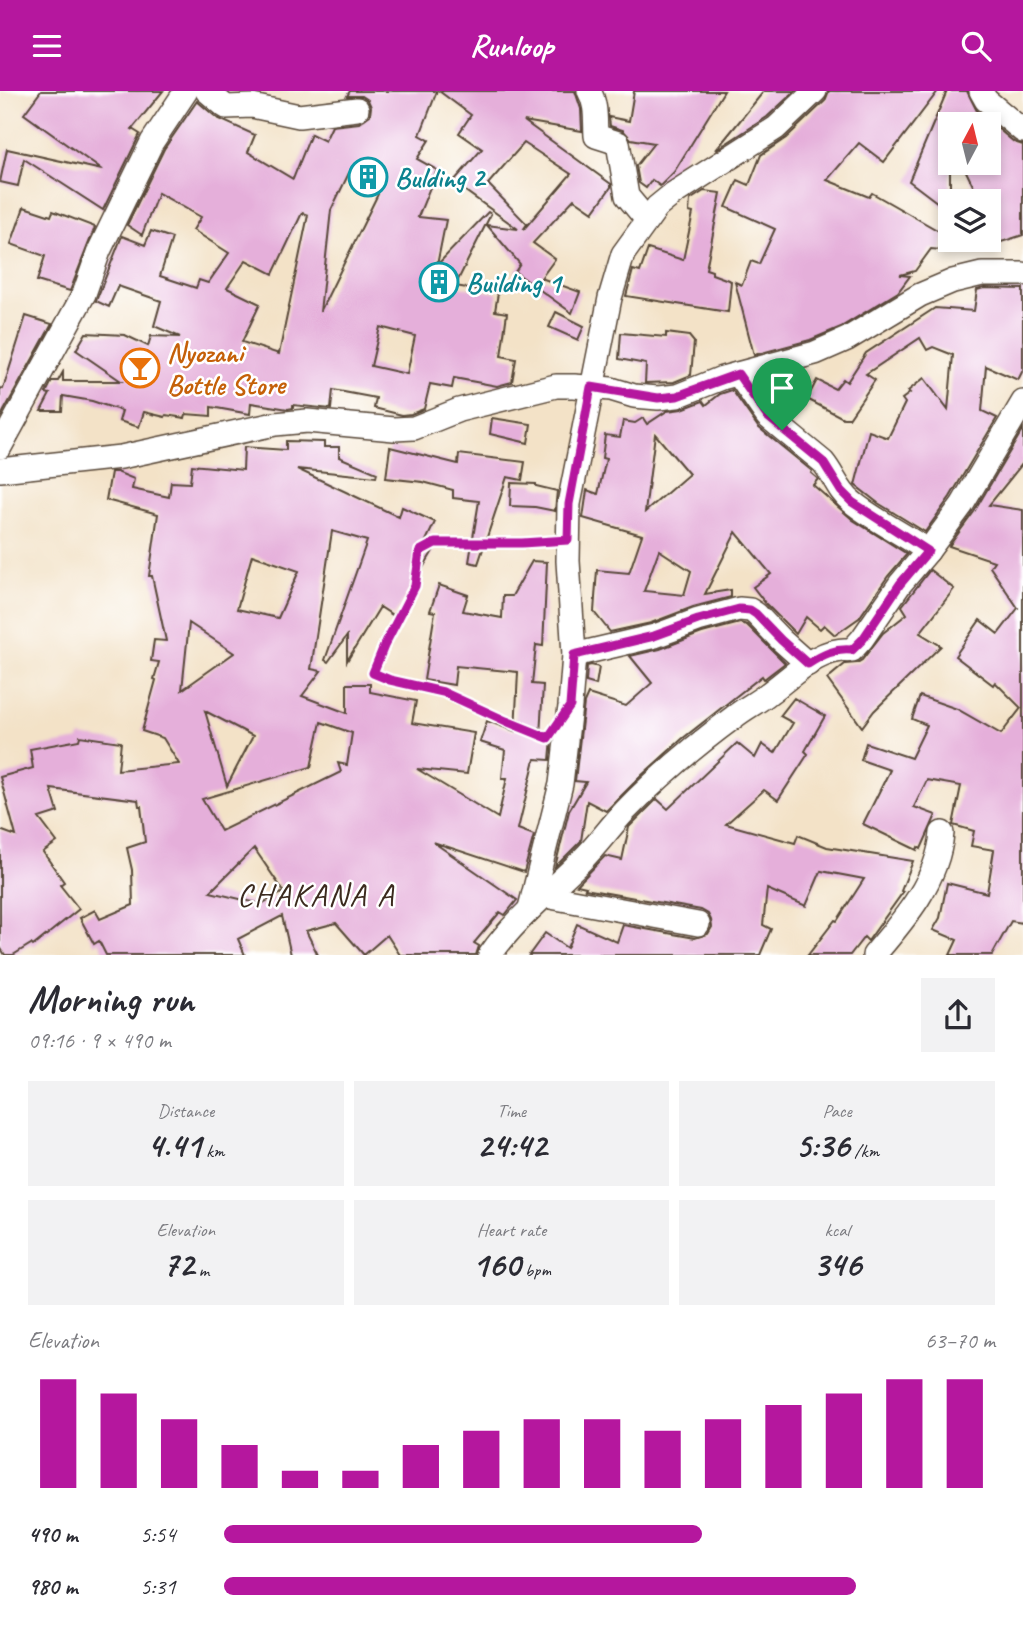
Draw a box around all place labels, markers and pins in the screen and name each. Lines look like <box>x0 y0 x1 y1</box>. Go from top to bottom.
building icon: Bulding 2 <box>347 156 389 198</box>
place label: Bulding 2 <box>395 160 487 195</box>
building icon: Building 1 <box>418 261 460 303</box>
place label: Building 1 <box>466 265 564 300</box>
place label: Nyozani Bottle Store <box>167 335 287 402</box>
bar icon: Nyozani Bottle Store <box>119 347 161 389</box>
pin <box>752 358 812 430</box>

